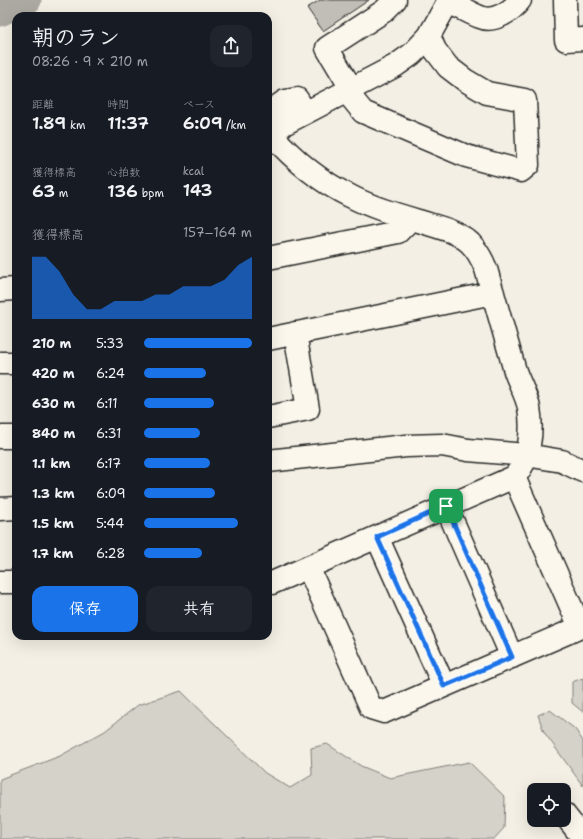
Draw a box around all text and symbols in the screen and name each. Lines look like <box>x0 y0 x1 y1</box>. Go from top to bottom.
text: 朝のラン <box>32 23 120 52</box>
button: share <box>210 25 252 67</box>
text: 08:26 · 9 × 210 m <box>32 53 148 70</box>
text: 距離 <box>32 97 54 112</box>
text: 時間 <box>107 97 129 112</box>
text: ペース <box>183 97 215 112</box>
text: 1.89 <box>32 112 66 134</box>
text: 11:37 <box>107 112 149 134</box>
text: 6:09 <box>183 112 223 134</box>
text: km <box>66 118 86 133</box>
text: /km <box>223 118 246 133</box>
text: kcal <box>183 164 204 179</box>
text: 獲得標高 <box>32 165 76 180</box>
text: 心拍数 <box>107 165 140 180</box>
text: 143 <box>183 179 213 201</box>
text: 63 <box>32 180 55 202</box>
text: 136 <box>107 180 138 202</box>
text: m <box>55 186 68 201</box>
text: bpm <box>138 186 164 201</box>
text: 157–164 m <box>183 224 252 241</box>
text: 獲得標高 <box>32 226 84 243</box>
text: 210 m <box>32 335 71 352</box>
text: 5:33 <box>96 335 124 352</box>
text: 420 m <box>32 365 75 382</box>
text: 6:24 <box>96 365 125 382</box>
text: 630 m <box>32 395 75 412</box>
text: 6:11 <box>96 395 118 412</box>
text: 840 m <box>32 425 75 442</box>
text: 6:31 <box>96 425 121 442</box>
text: 1.1 km <box>32 455 70 472</box>
text: 6:17 <box>96 455 121 472</box>
text: 1.3 km <box>32 485 75 502</box>
text: 6:09 <box>96 485 126 502</box>
pin <box>429 489 463 523</box>
icon: arrive <box>435 495 457 517</box>
text: 1.5 km <box>32 515 74 532</box>
text: 5:44 <box>96 515 124 532</box>
text: 1.7 km <box>32 545 73 562</box>
text: 6:28 <box>96 545 125 562</box>
button: 保存 <box>32 586 138 632</box>
button: 共有 <box>146 586 252 632</box>
map controls <box>527 783 571 827</box>
button: locate <box>527 783 571 827</box>

